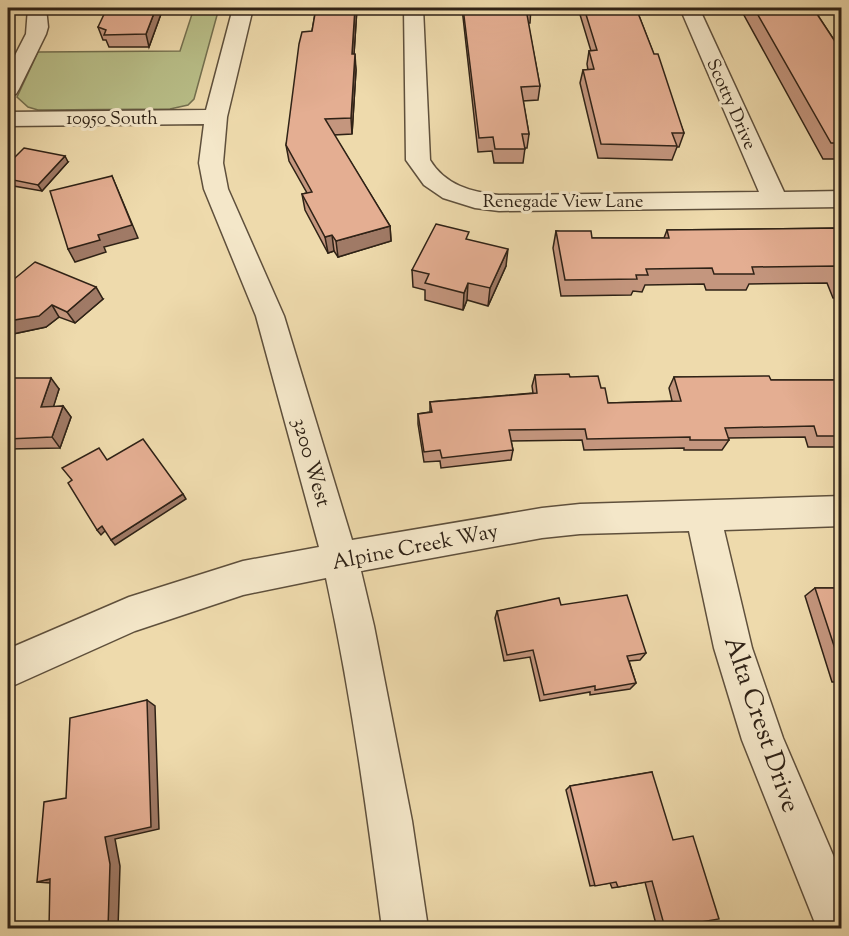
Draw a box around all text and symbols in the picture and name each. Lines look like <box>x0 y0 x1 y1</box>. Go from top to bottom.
street label: Scotty Drive <box>699 55 762 154</box>
street label: 10950 South <box>66 107 158 133</box>
street label: Renegade View Lane <box>483 190 643 216</box>
street label: 3200 West <box>283 414 337 511</box>
street label: Alpine Creek Way <box>330 517 502 579</box>
street label: Alta Crest Drive <box>713 632 808 818</box>

